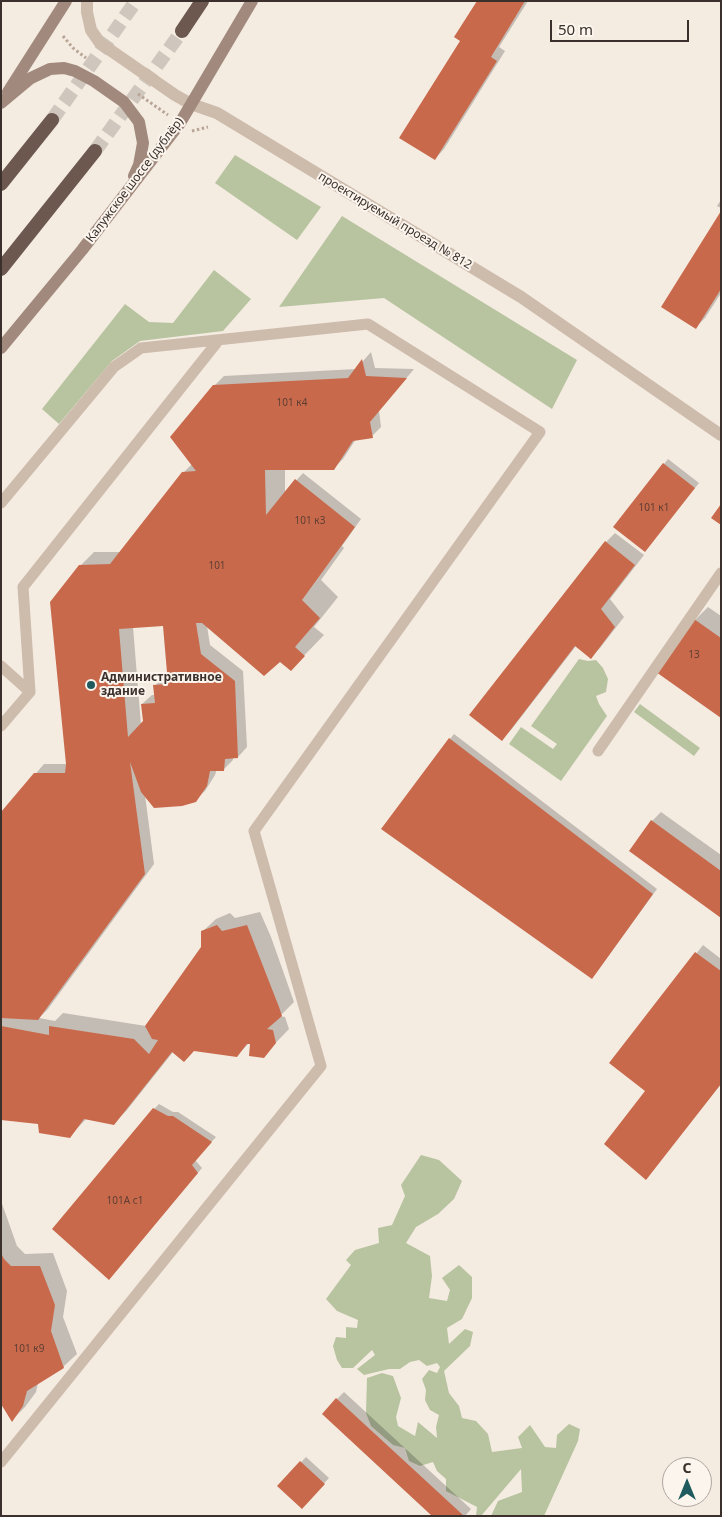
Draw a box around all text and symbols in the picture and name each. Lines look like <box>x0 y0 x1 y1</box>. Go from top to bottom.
scale bar <box>552 10 691 42</box>
text: 50 m <box>558 19 593 39</box>
street label: Калужское шоссе (дублёр) <box>83 115 187 245</box>
street label: проектируемый проезд № 812 <box>316 169 474 273</box>
house number: 101 к4 <box>277 397 307 409</box>
house number: 101 к1 <box>639 502 669 514</box>
house number: 101 к3 <box>295 515 325 527</box>
house number: 101 <box>208 560 226 572</box>
house number: 13 <box>688 649 700 661</box>
place label: Административное здание <box>101 671 222 699</box>
marker: Административное здание <box>85 679 97 691</box>
house number: 101А с1 <box>107 1195 143 1207</box>
house number: 101 к9 <box>14 1343 44 1355</box>
north arrow <box>662 1457 712 1507</box>
text: С <box>682 1458 692 1477</box>

